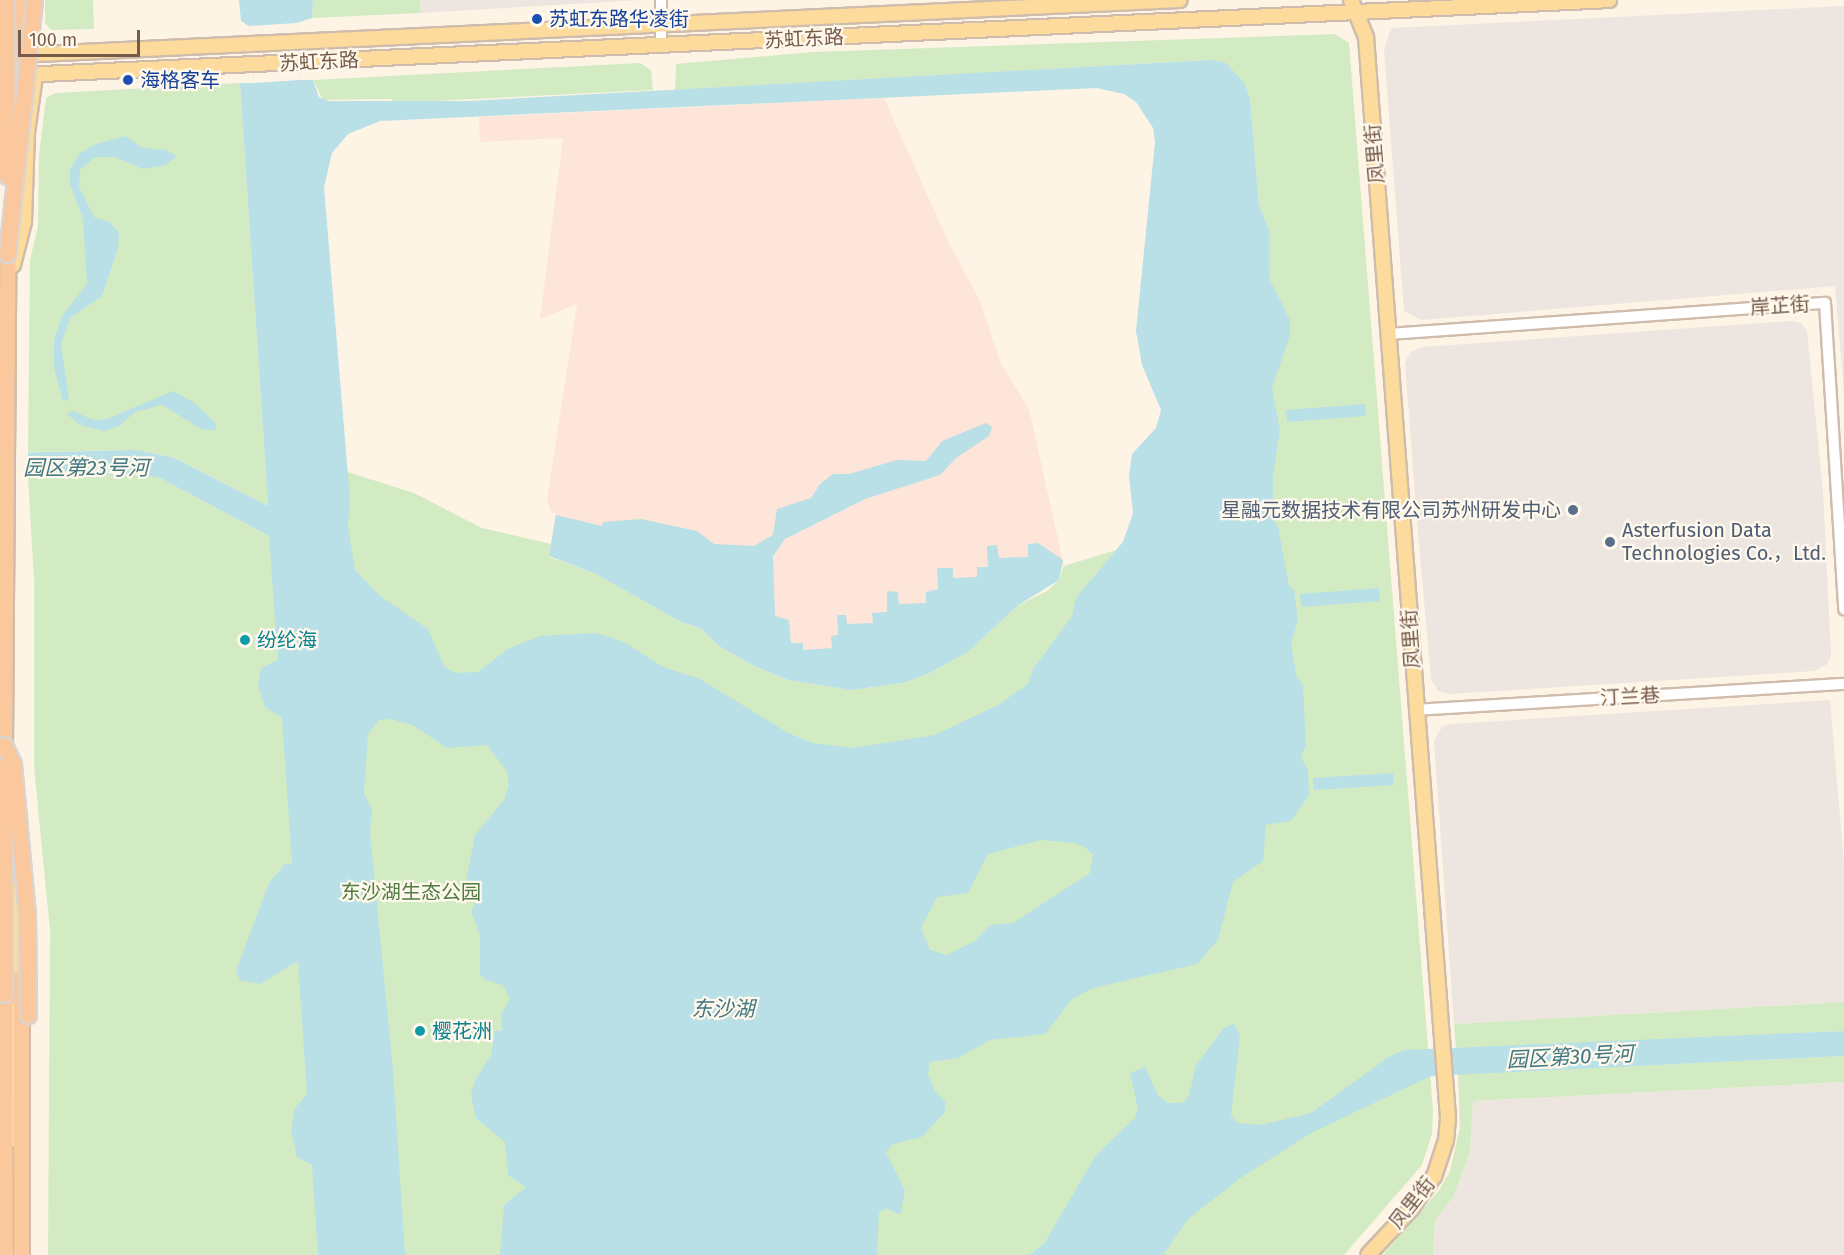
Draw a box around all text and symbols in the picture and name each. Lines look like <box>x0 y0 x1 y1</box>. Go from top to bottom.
place label: 苏虹东路华凌街 <box>549 7 689 31</box>
marker: 苏虹东路华凌街 <box>530 12 544 26</box>
scale bar <box>21 18 142 56</box>
street label: 苏虹东路 <box>763 25 845 53</box>
text: 100 m <box>29 29 77 51</box>
street label: 苏虹东路 <box>278 48 360 76</box>
place label: 海格客车 <box>140 68 220 92</box>
marker: 海格客车 <box>121 73 135 87</box>
street label: 凤里街 <box>1360 123 1390 185</box>
street label: 岸芷街 <box>1749 292 1811 320</box>
water label: 园区第23号河 <box>23 455 149 481</box>
place label: 星融元数据技术有限公司苏州研发中心 <box>1221 498 1561 522</box>
marker: 星融元数据技术有限公司苏州研发中心 <box>1566 503 1580 517</box>
place label: Asterfusion Data Technologies Co.，Ltd. <box>1622 518 1826 565</box>
marker: Asterfusion Data Technologies Co.，Ltd. <box>1603 535 1617 549</box>
street label: 凤里街 <box>1397 608 1425 670</box>
place label: 纷纶海 <box>257 628 317 652</box>
marker: 纷纶海 <box>238 633 252 647</box>
street label: 汀兰巷 <box>1599 683 1661 711</box>
park label: 东沙湖生态公园 <box>341 880 481 904</box>
water label: 东沙湖 <box>692 996 754 1022</box>
place label: 樱花洲 <box>432 1019 492 1043</box>
marker: 樱花洲 <box>413 1024 427 1038</box>
water label: 园区第30号河 <box>1506 1041 1634 1073</box>
street label: 凤里街 <box>1384 1172 1440 1234</box>

